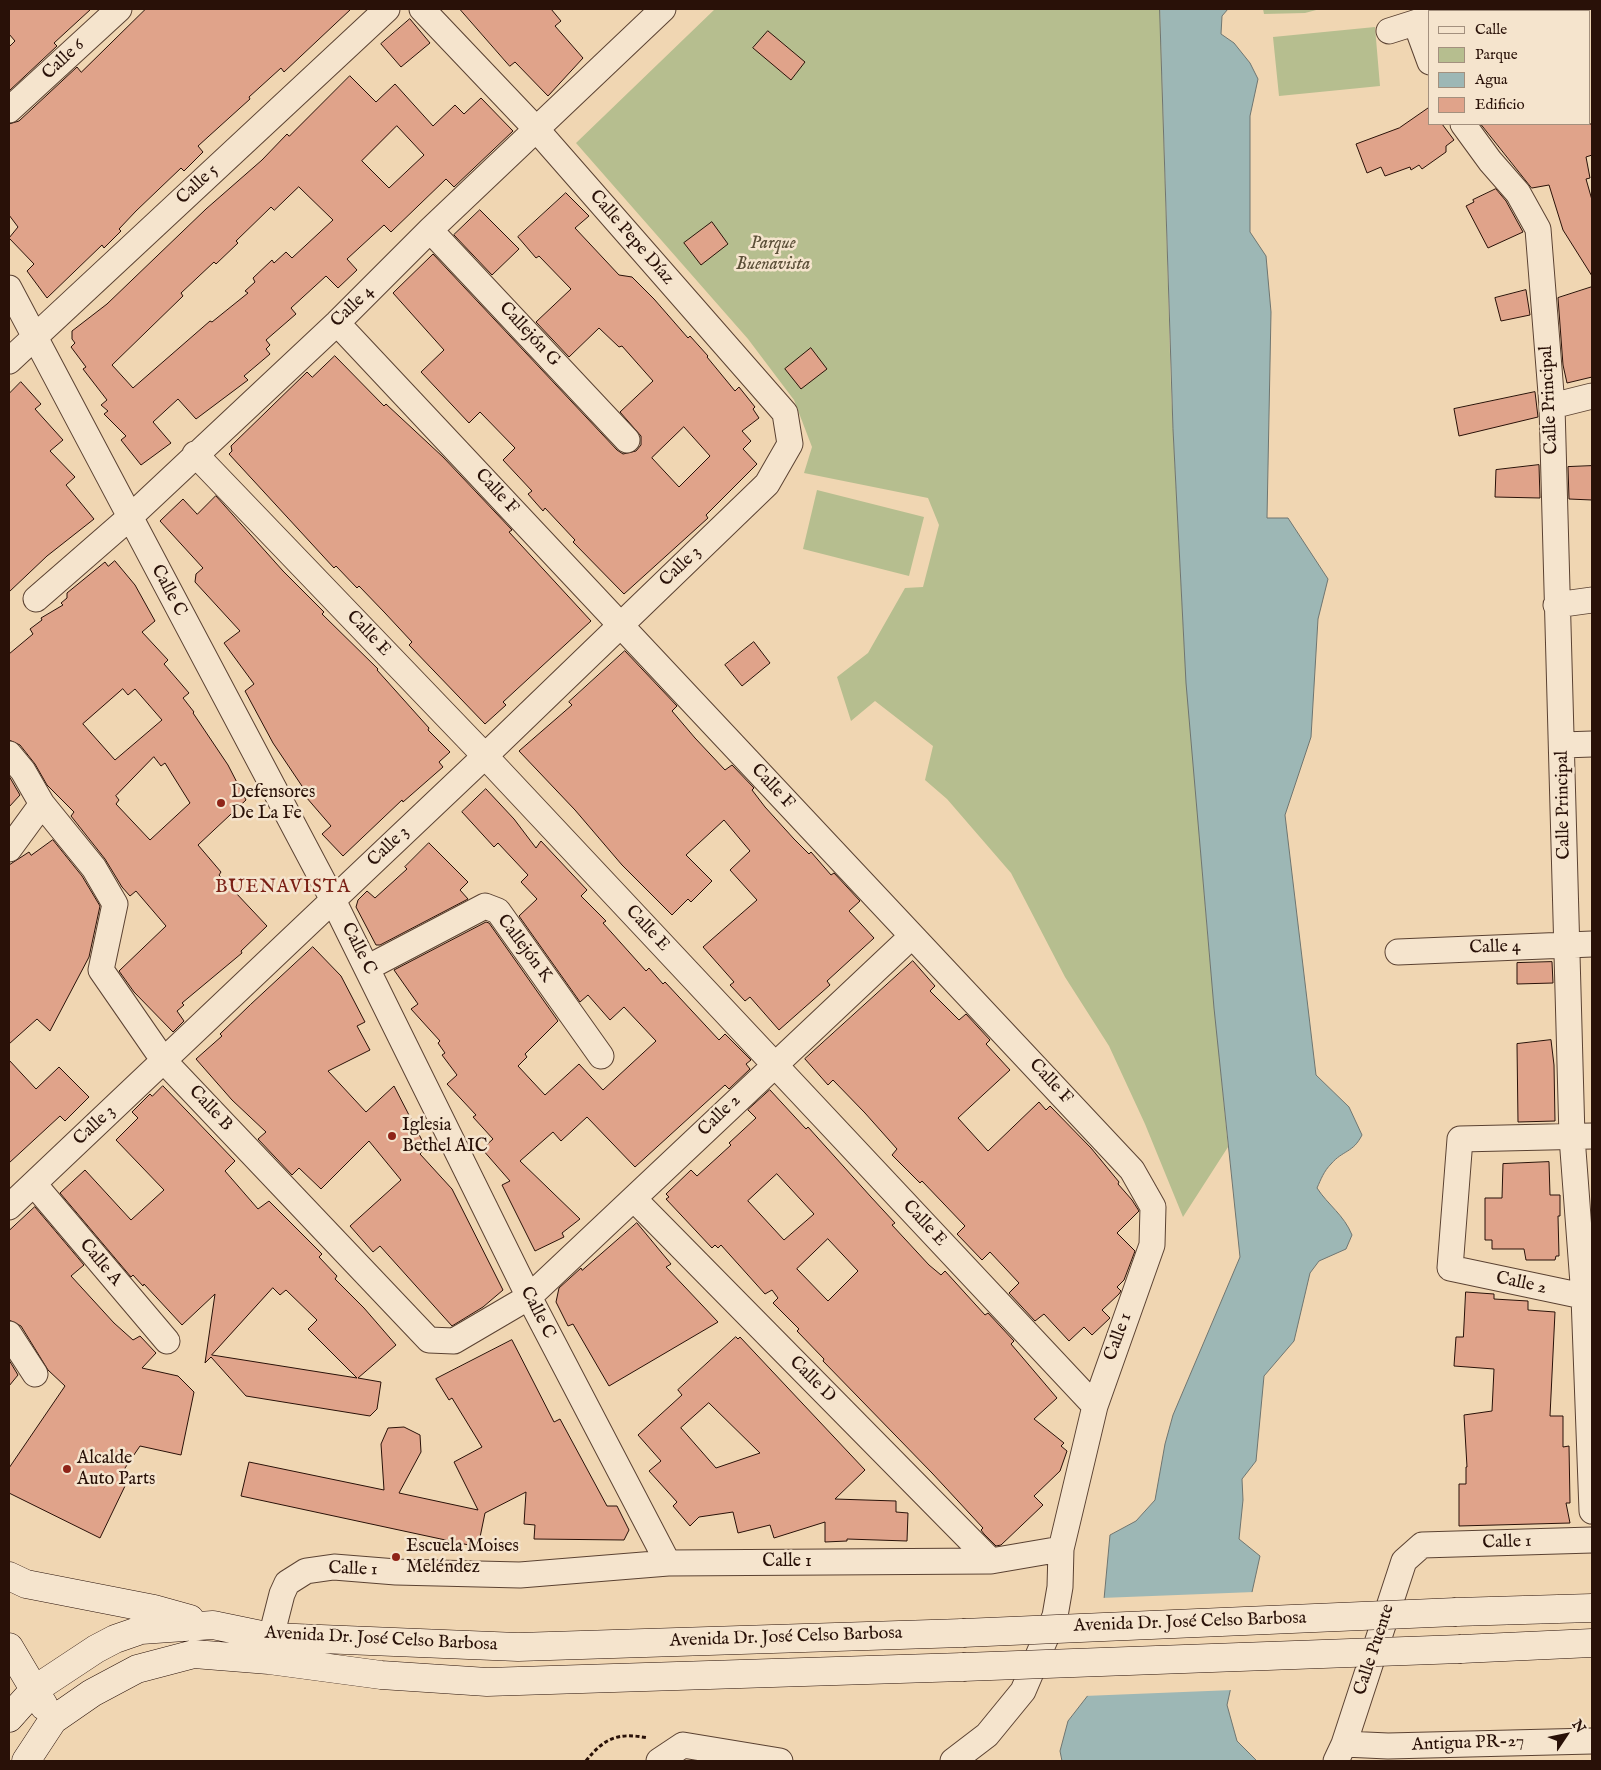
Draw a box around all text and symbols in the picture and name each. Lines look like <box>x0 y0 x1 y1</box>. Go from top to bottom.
legend <box>1428 10 1591 125</box>
text: Calle <box>1475 20 1507 39</box>
street label: Calle 6 <box>38 35 90 85</box>
text: Parque <box>1475 45 1518 64</box>
text: Agua <box>1475 70 1508 89</box>
text: Edificio <box>1475 95 1525 114</box>
street label: Calle 5 <box>173 160 223 210</box>
street label: Calle Pepe Díaz <box>584 186 678 290</box>
park label: Parque Buenavista <box>736 233 810 276</box>
street label: Calle 4 <box>327 281 379 333</box>
street label: Callejón G <box>494 298 564 372</box>
street label: Calle Principal <box>1536 345 1564 455</box>
street label: Calle F <box>470 465 522 519</box>
street label: Calle 3 <box>656 542 706 592</box>
street label: Calle C <box>145 561 191 621</box>
street label: Calle E <box>341 607 395 661</box>
street label: Calle Principal <box>1552 750 1576 860</box>
street label: Calle F <box>746 760 798 814</box>
place label: Defensores De La Fe <box>231 782 315 824</box>
marker: Defensores De La Fe <box>215 797 227 809</box>
street label: Calle 3 <box>364 822 414 872</box>
district label: BUENAVISTA <box>214 877 352 899</box>
street label: Calle E <box>620 901 674 957</box>
street label: Callejón K <box>492 911 556 987</box>
street label: Calle C <box>336 919 380 979</box>
street label: Calle 4 <box>1469 936 1521 960</box>
street label: Calle F <box>1024 1055 1076 1109</box>
street label: Calle B <box>184 1082 236 1136</box>
street label: Calle 2 <box>694 1090 746 1142</box>
street label: Calle 3 <box>70 1101 120 1151</box>
place label: Iglesia Bethel AIC <box>402 1115 488 1158</box>
marker: Iglesia Bethel AIC <box>386 1130 398 1142</box>
street label: Calle E <box>897 1196 951 1252</box>
street label: Calle A <box>74 1235 126 1291</box>
street label: Calle 2 <box>1494 1268 1548 1300</box>
street label: Calle C <box>515 1283 559 1343</box>
street label: Calle 1 <box>1100 1310 1138 1364</box>
street label: Calle D <box>784 1352 840 1408</box>
place label: Alcalde Auto Parts <box>77 1448 155 1490</box>
marker: Alcalde Auto Parts <box>61 1463 73 1475</box>
street label: Calle 1 <box>1482 1531 1532 1555</box>
place label: Escuela Moises Meléndez <box>406 1536 519 1578</box>
marker: Escuela Moises Meléndez <box>390 1551 402 1563</box>
street label: Calle 1 <box>762 1551 812 1573</box>
street label: Calle 1 <box>328 1558 378 1582</box>
street label: Calle Puente <box>1350 1602 1400 1698</box>
street label: Avenida Dr. José Celso Barbosa <box>1073 1608 1307 1638</box>
street label: Avenida Dr. José Celso Barbosa <box>264 1623 498 1657</box>
street label: Avenida Dr. José Celso Barbosa <box>669 1623 903 1653</box>
north arrow <box>1541 1710 1591 1760</box>
text: N <box>1568 1717 1589 1737</box>
street label: Antigua PR-27 <box>1411 1731 1525 1757</box>

